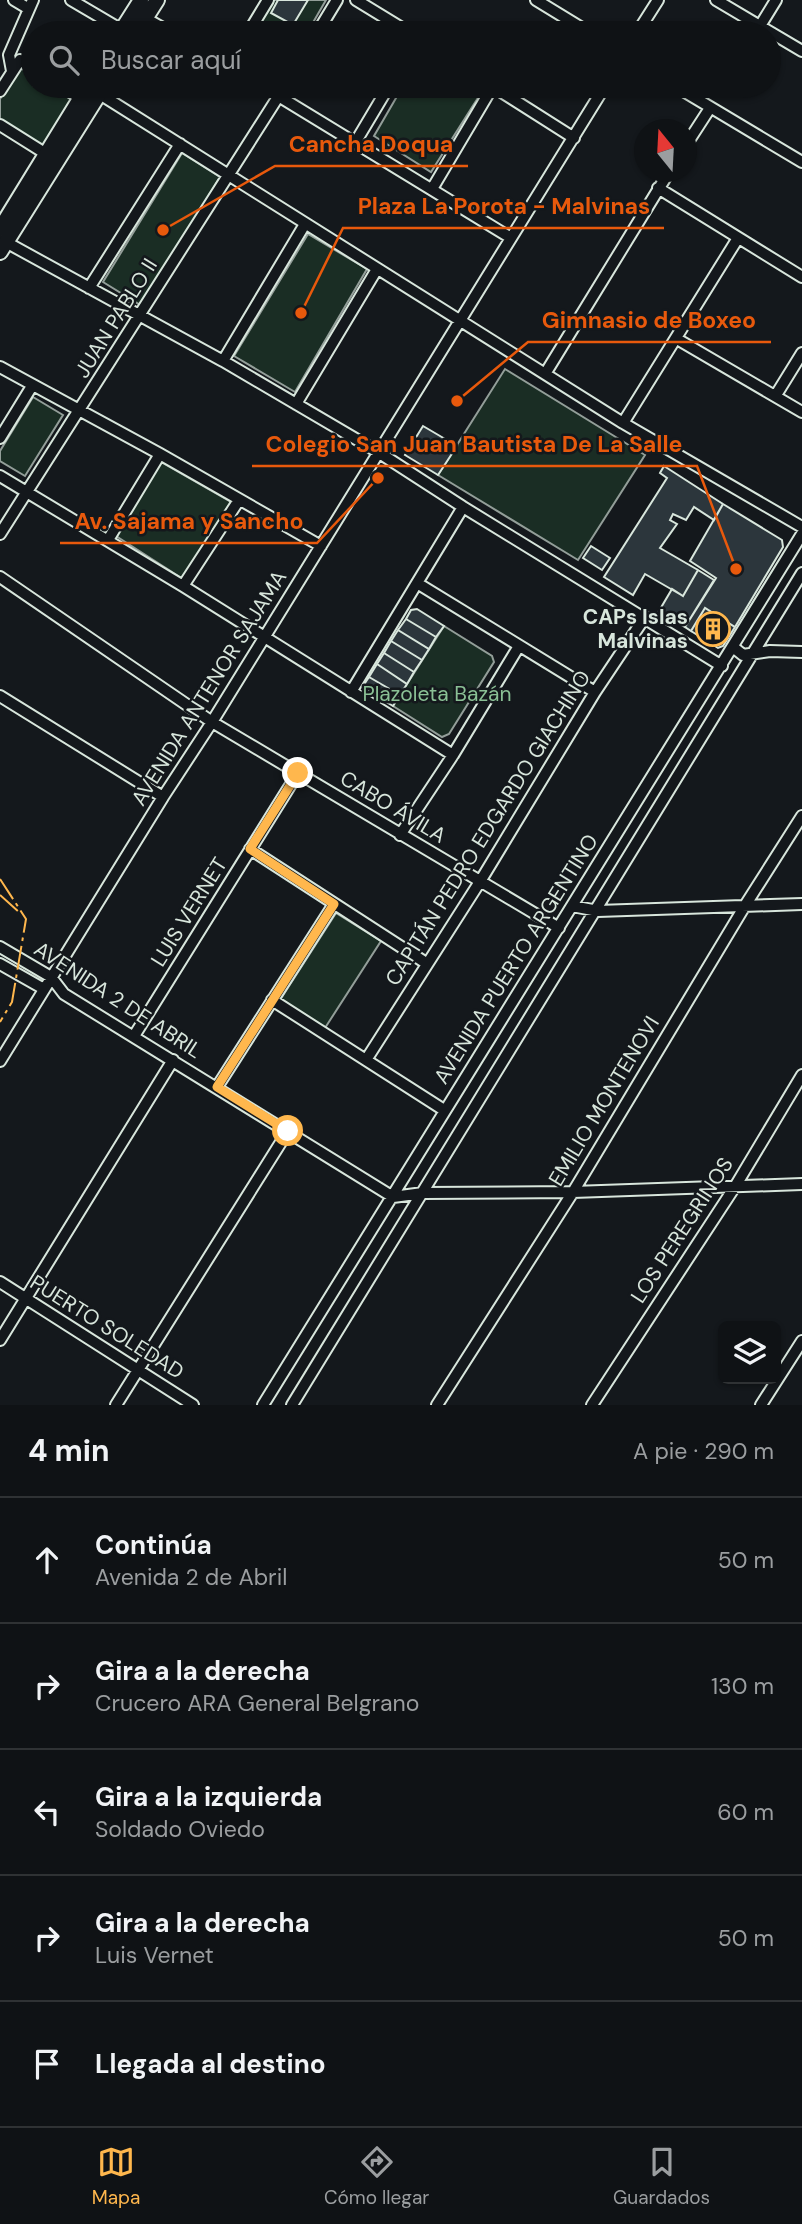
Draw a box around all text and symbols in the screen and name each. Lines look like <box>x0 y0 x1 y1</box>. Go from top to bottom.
search box <box>21 21 781 98</box>
icon: search <box>45 41 83 79</box>
text: Buscar aquí <box>101 43 241 77</box>
north arrow <box>634 119 697 182</box>
callout: Cancha Doqua <box>275 122 468 166</box>
text: Cancha Doqua <box>289 129 453 159</box>
callout: Plaza La Porota - Malvinas <box>343 184 664 228</box>
text: Plaza La Porota - Malvinas <box>358 191 650 221</box>
street label: JUAN PABLO II <box>68 253 164 383</box>
callout: Gimnasio de Boxeo <box>528 298 771 342</box>
text: Gimnasio de Boxeo <box>542 305 756 335</box>
callout: Colegio San Juan Bautista De La Salle <box>252 422 697 466</box>
text: Colegio San Juan Bautista De La Salle <box>266 429 682 459</box>
callout: Av. Sajama y Sancho <box>60 499 317 543</box>
text: Av. Sajama y Sancho <box>74 506 304 536</box>
street label: AVENIDA ANTENOR SAJAMA <box>125 565 293 811</box>
place label: CAPs Islas Malvinas <box>583 603 688 655</box>
building icon: CAPs Islas Malvinas <box>694 610 732 648</box>
street label: CAPITÁN PEDRO EDGARDO GIACHINO <box>379 665 597 991</box>
park label: Plazoleta Bazán <box>362 680 512 708</box>
route end <box>282 757 313 788</box>
street label: CABO ÁVILA <box>335 764 451 850</box>
street label: AVENIDA PUERTO ARGENTINO <box>427 829 605 1089</box>
street label: LUIS VERNET <box>144 852 234 972</box>
street label: AVENIDA 2 DE ABRIL <box>29 935 207 1065</box>
street label: EMILIO MONTENOVI <box>542 1011 666 1191</box>
route start <box>272 1115 303 1146</box>
street label: LOS PEREGRINOS <box>624 1152 740 1308</box>
street label: PUERTO SOLEDAD <box>25 1268 189 1386</box>
map controls <box>718 1321 781 1384</box>
button: layers <box>718 1321 781 1384</box>
text: 4 min <box>28 1431 110 1470</box>
text: A pie · 290 m <box>633 1436 774 1466</box>
text: Continúa <box>95 1528 212 1562</box>
icon: ahead <box>28 1541 66 1579</box>
text: 50 m <box>718 1545 774 1575</box>
text: Avenida 2 de Abril <box>95 1562 287 1592</box>
text: Gira a la derecha <box>95 1654 310 1688</box>
icon: right <box>28 1667 66 1705</box>
text: 130 m <box>711 1671 774 1701</box>
text: Crucero ARA General Belgrano <box>95 1688 419 1718</box>
text: Gira a la izquierda <box>95 1780 322 1814</box>
icon: left <box>28 1793 66 1831</box>
text: 60 m <box>717 1797 774 1827</box>
text: Soldado Oviedo <box>95 1814 265 1844</box>
text: Gira a la derecha <box>95 1906 310 1940</box>
icon: right <box>28 1919 66 1957</box>
text: 50 m <box>718 1923 774 1953</box>
text: Luis Vernet <box>95 1940 214 1970</box>
icon: arrive <box>28 2045 66 2083</box>
text: Llegada al destino <box>95 2047 326 2081</box>
tab: Mapa <box>92 2143 140 2210</box>
tab: Cómo llegar <box>324 2143 429 2210</box>
tab: Guardados <box>613 2143 710 2210</box>

